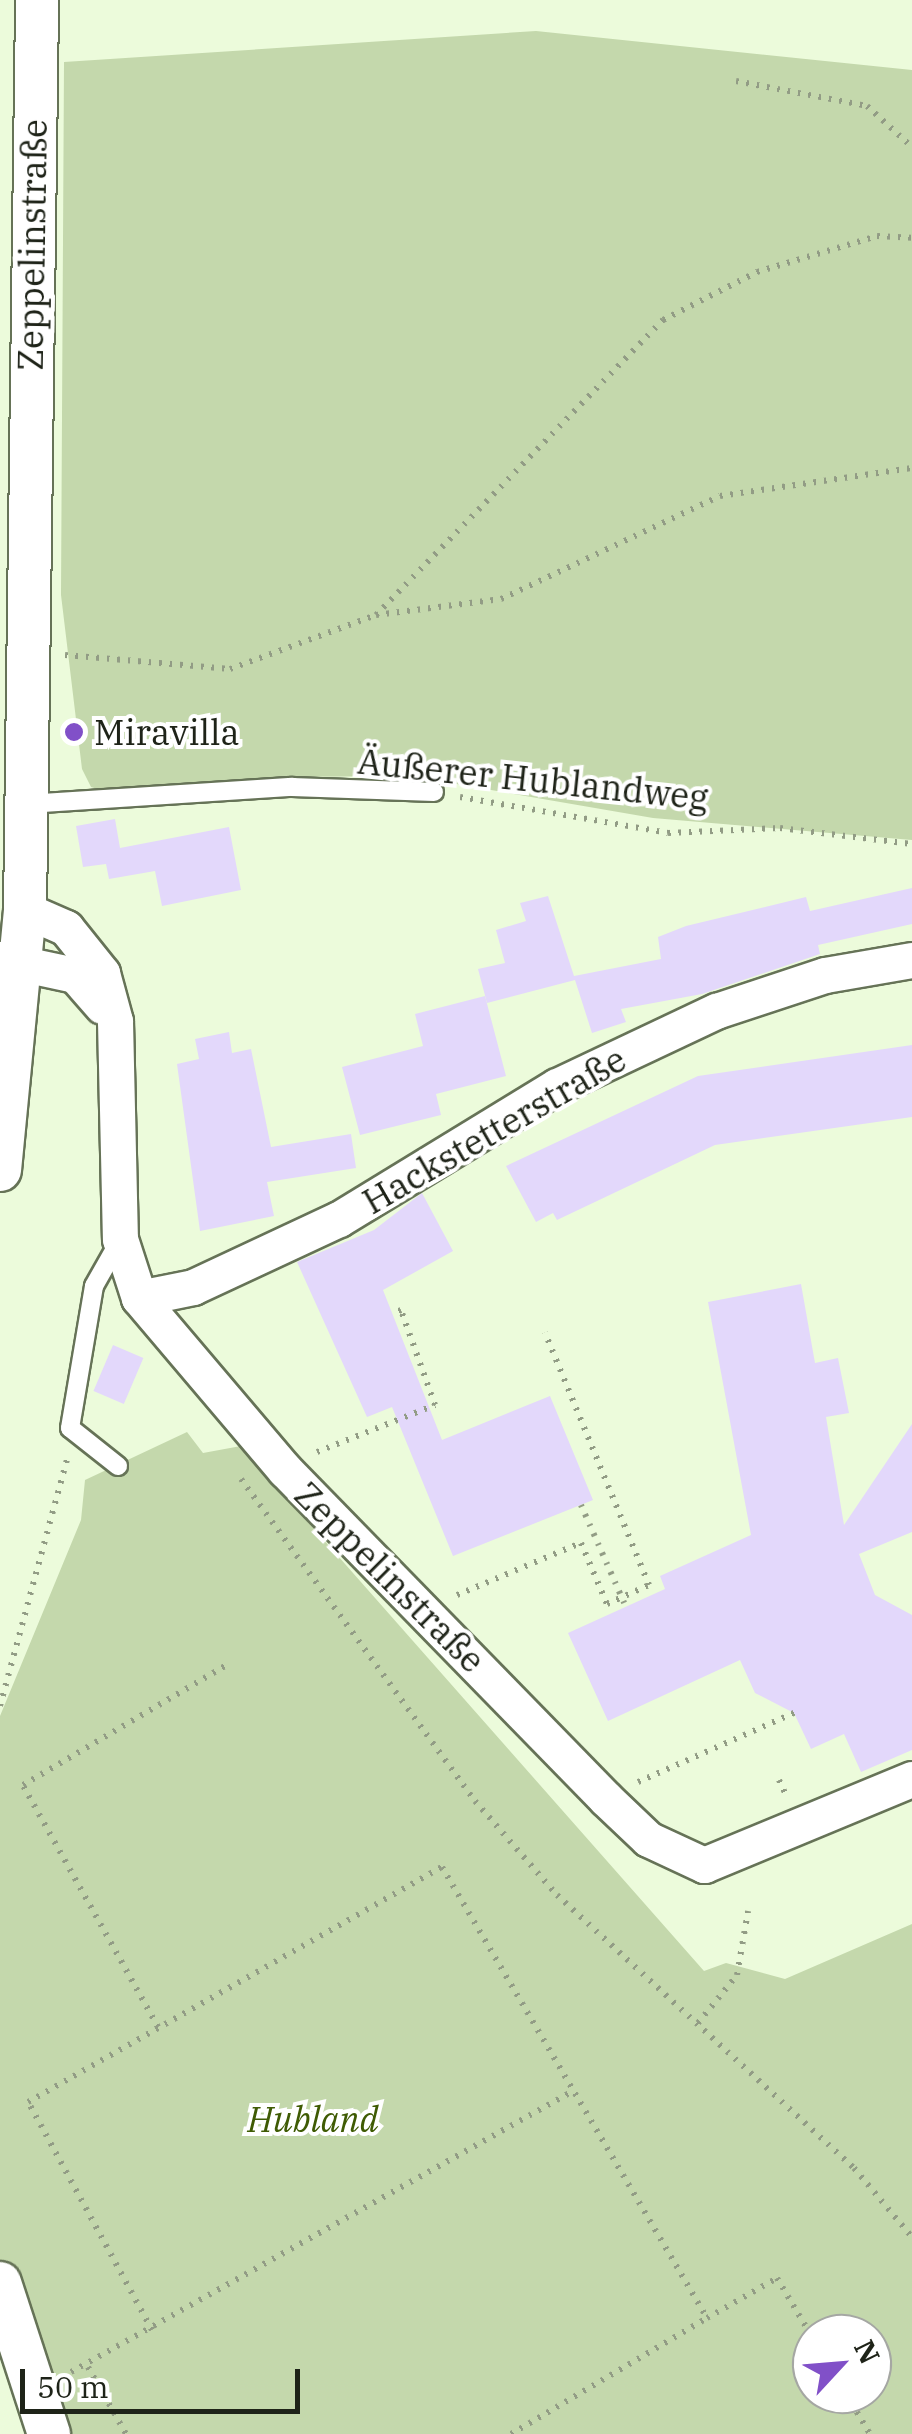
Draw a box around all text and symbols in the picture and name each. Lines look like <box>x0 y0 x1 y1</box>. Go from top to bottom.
street label: Zeppelinstraße <box>9 119 55 371</box>
place label: Miravilla <box>94 711 240 753</box>
marker: Miravilla <box>63 721 85 743</box>
street label: Äußerer Hublandweg <box>356 740 710 818</box>
street label: Hackstetterstraße <box>355 1038 633 1222</box>
street label: Zeppelinstraße <box>286 1473 494 1681</box>
park label: Hubland <box>248 2098 378 2140</box>
north arrow <box>792 2314 892 2414</box>
text: N <box>846 2333 889 2370</box>
scale bar <box>25 2349 305 2411</box>
text: 50 m <box>37 2367 109 2406</box>

